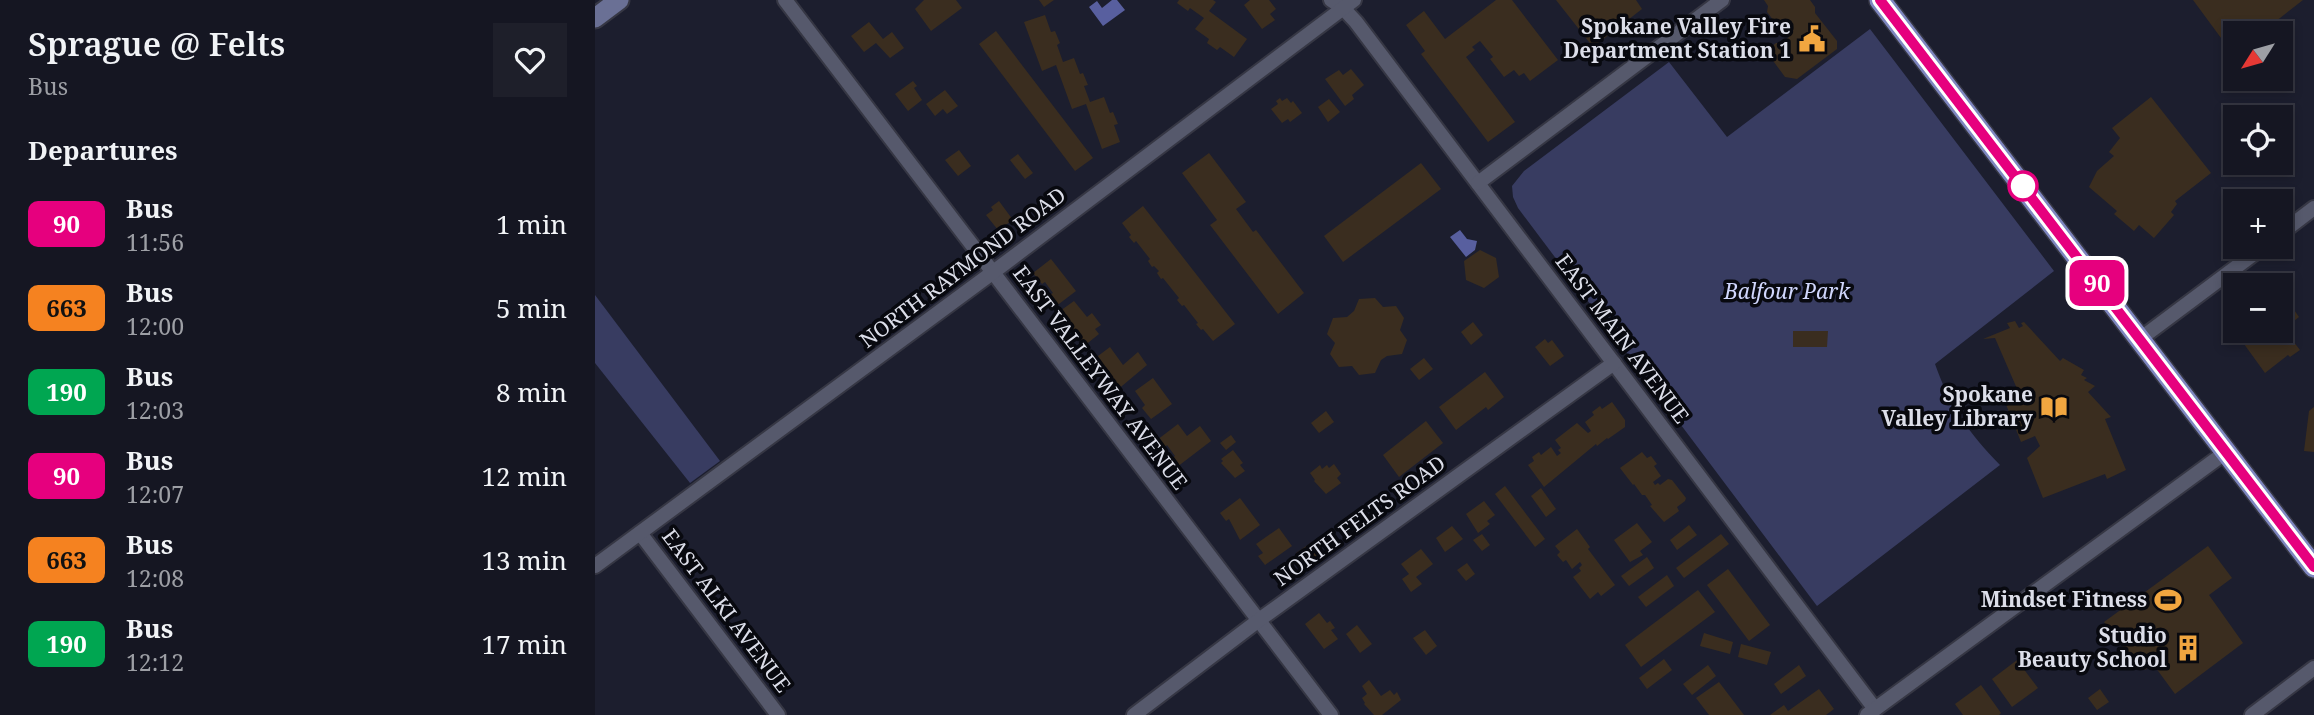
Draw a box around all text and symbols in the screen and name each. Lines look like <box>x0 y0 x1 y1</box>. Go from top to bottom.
place label: Spokane Valley Fire Department Station 1 <box>1563 12 1791 64</box>
text: Sprague @ Felts <box>28 21 285 66</box>
north arrow <box>2223 21 2293 91</box>
map controls <box>2223 21 2293 343</box>
button: heart <box>493 23 567 97</box>
public building icon: Spokane Valley Fire Department Station 1 <box>1797 24 1827 54</box>
text: Bus <box>28 70 68 102</box>
button: locate <box>2223 105 2293 175</box>
text: Departures <box>28 132 178 168</box>
unlabelled marker <box>2008 171 2038 201</box>
street label: NORTH RAYMOND ROAD <box>854 181 1071 354</box>
button: + <box>2223 189 2293 259</box>
text: Bus <box>126 190 173 226</box>
text: 1 min <box>496 206 567 242</box>
text: 90 <box>53 207 80 240</box>
text: 11:56 <box>126 226 184 258</box>
street label: EAST MAIN AVENUE <box>1550 248 1696 429</box>
street label: EAST VALLEYWAY AVENUE <box>1007 260 1194 495</box>
line badge: 90 <box>2065 260 2129 306</box>
text: 90 <box>2083 266 2111 299</box>
button: − <box>2223 273 2293 343</box>
text: Bus <box>126 274 173 310</box>
park label: Balfour Park <box>1723 277 1851 305</box>
text: 5 min <box>496 290 567 326</box>
text: 663 <box>46 291 87 324</box>
text: 12:00 <box>126 310 184 342</box>
text: Bus <box>126 358 173 394</box>
text: 8 min <box>496 374 567 410</box>
text: 190 <box>46 375 87 408</box>
place label: Spokane Valley Library <box>1882 380 2034 432</box>
library icon: Spokane Valley Library <box>2039 392 2069 422</box>
text: 12:03 <box>126 394 184 426</box>
text: Bus <box>126 442 173 478</box>
street label: NORTH FELTS ROAD <box>1268 449 1451 592</box>
text: 12 min <box>482 458 567 494</box>
text: 90 <box>53 459 80 492</box>
text: 12:07 <box>126 478 184 510</box>
street label: EAST ALKI AVENUE <box>656 523 797 698</box>
text: Bus <box>126 526 173 562</box>
text: 13 min <box>482 542 567 578</box>
text: 663 <box>46 543 87 576</box>
text: 12:08 <box>126 562 184 594</box>
place label: Mindset Fitness <box>1981 585 2147 613</box>
sports icon: Mindset Fitness <box>2153 585 2183 615</box>
text: Bus <box>126 610 173 646</box>
place label: Studio Beauty School <box>2018 621 2168 673</box>
text: 17 min <box>482 626 567 662</box>
text: 190 <box>46 627 87 660</box>
building icon: Studio Beauty School <box>2173 633 2203 663</box>
text: 12:12 <box>126 646 184 678</box>

